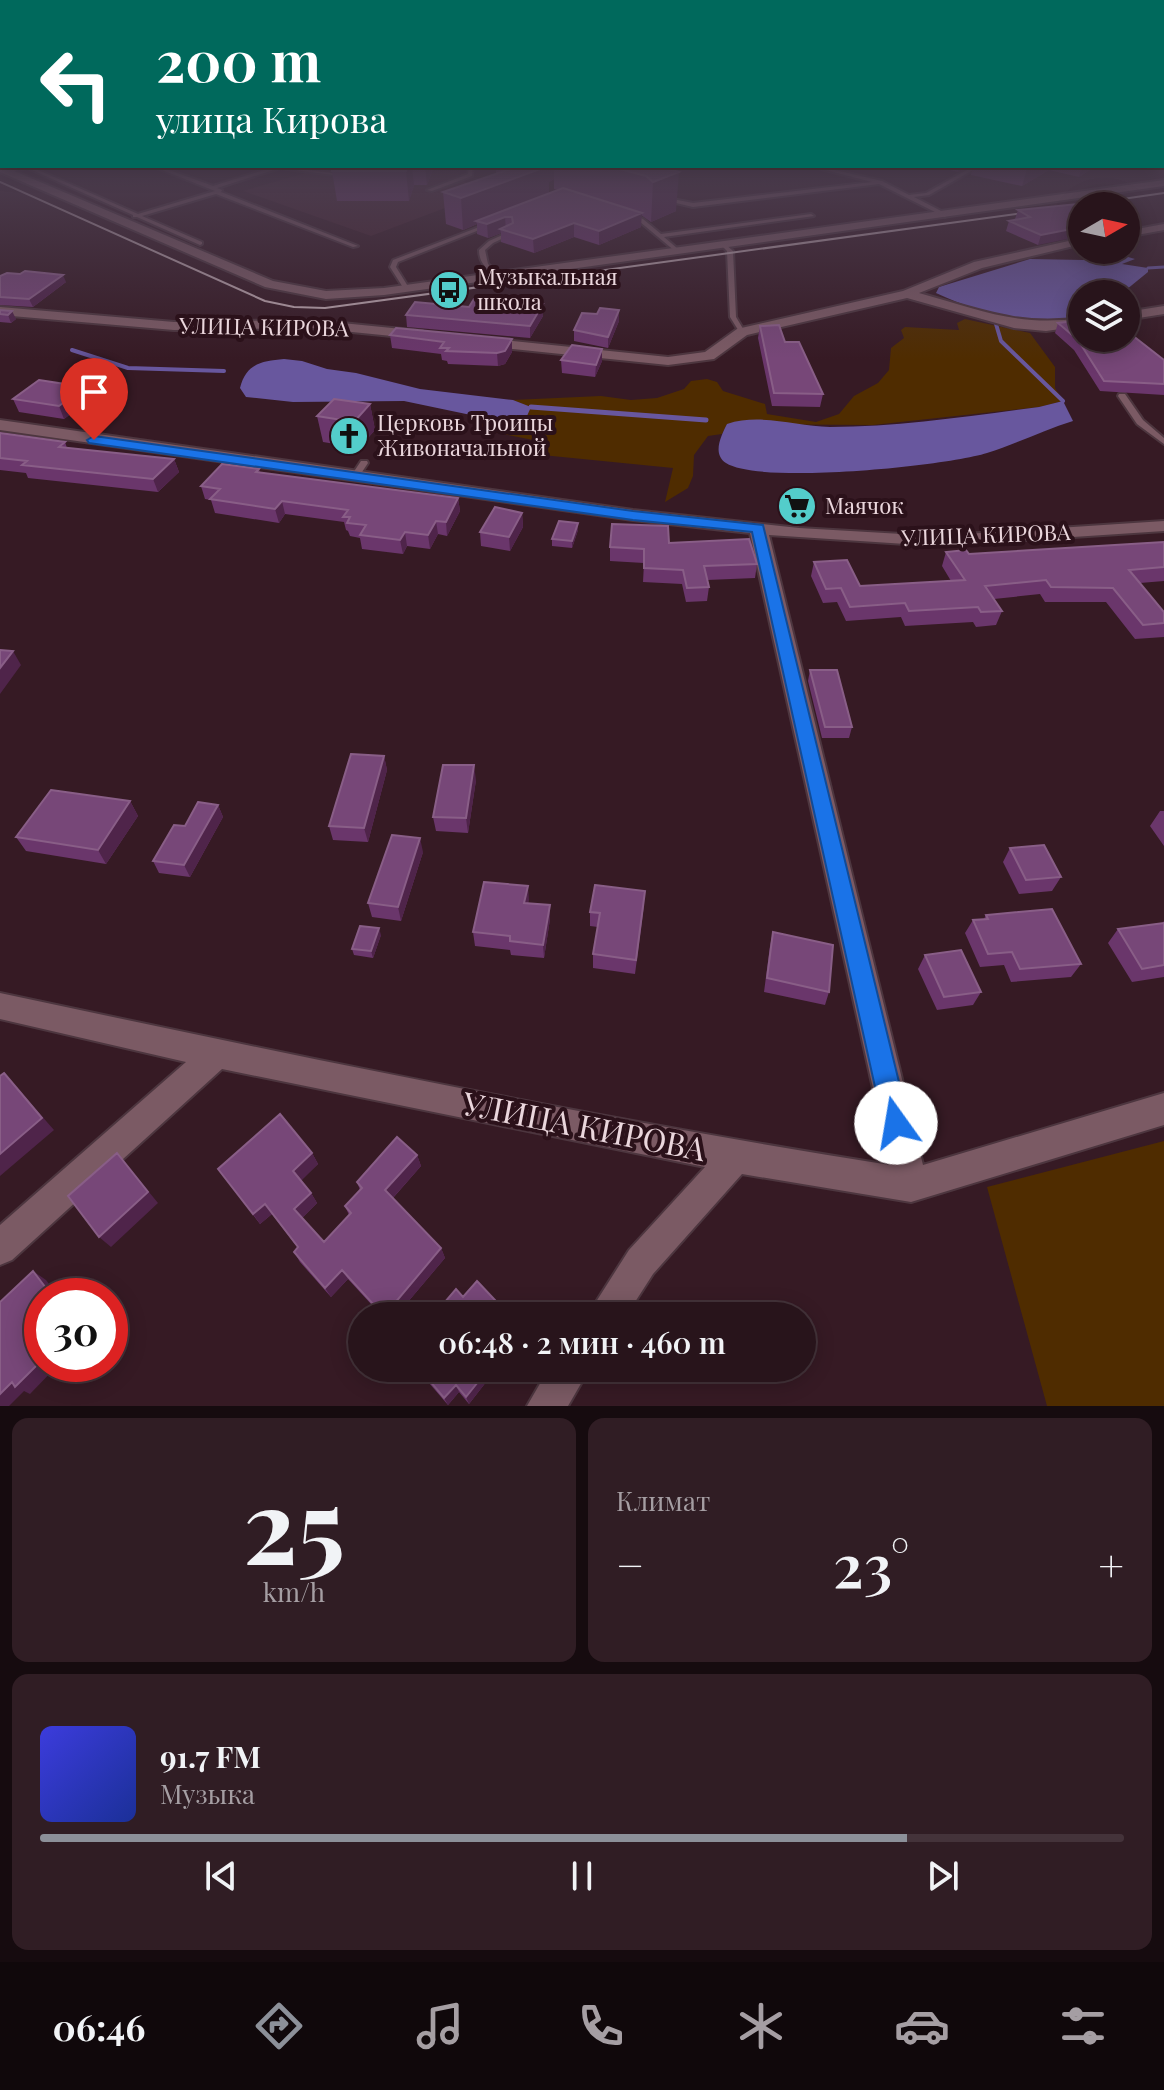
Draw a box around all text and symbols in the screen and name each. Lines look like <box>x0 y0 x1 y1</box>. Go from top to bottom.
text: 200 m <box>156 22 321 97</box>
icon: left <box>24 32 128 136</box>
text: улица Кирова <box>156 94 387 142</box>
north arrow <box>1068 192 1140 264</box>
map controls <box>1068 192 1140 352</box>
place label: Музыкальная школа <box>477 261 618 316</box>
bus stop icon: Музыкальная школа <box>428 269 470 311</box>
button: layers <box>1068 280 1140 352</box>
street label: УЛИЦА КИРОВА <box>178 310 349 342</box>
pin <box>60 358 128 440</box>
icon: arrive <box>72 370 116 414</box>
place label: Церковь Троицы Живоначальной <box>377 407 553 462</box>
church icon: Церковь Троицы Живоначальной <box>328 415 370 457</box>
supermarket icon: Маячок <box>776 485 818 527</box>
place label: Маячок <box>825 490 904 520</box>
street label: УЛИЦА КИРОВА <box>900 516 1071 552</box>
street label: УЛИЦА КИРОВА <box>458 1080 710 1169</box>
position arrow <box>854 1081 938 1165</box>
speed limit sign: 30 <box>24 1278 128 1382</box>
text: 06:48 · 2 мин · 460 m <box>438 1322 726 1362</box>
text: 25 <box>243 1452 345 1591</box>
text: Климат <box>616 1483 710 1518</box>
text: 23° <box>833 1523 910 1603</box>
text: − <box>616 1534 644 1593</box>
text: + <box>1098 1534 1124 1593</box>
text: km/h <box>263 1574 325 1609</box>
text: 91.7 FM <box>160 1736 261 1776</box>
text: Музыка <box>160 1776 255 1811</box>
icon: previous <box>199 1854 243 1898</box>
icon: pause <box>560 1854 604 1898</box>
icon: next <box>921 1854 965 1898</box>
icon: directions <box>251 1998 307 2054</box>
icon: music <box>412 1998 468 2054</box>
icon: phone <box>573 1998 629 2054</box>
icon: climate <box>733 1998 789 2054</box>
icon: car <box>894 1998 950 2054</box>
icon: filters <box>1055 1998 1111 2054</box>
text: 06:46 <box>52 2002 146 2050</box>

